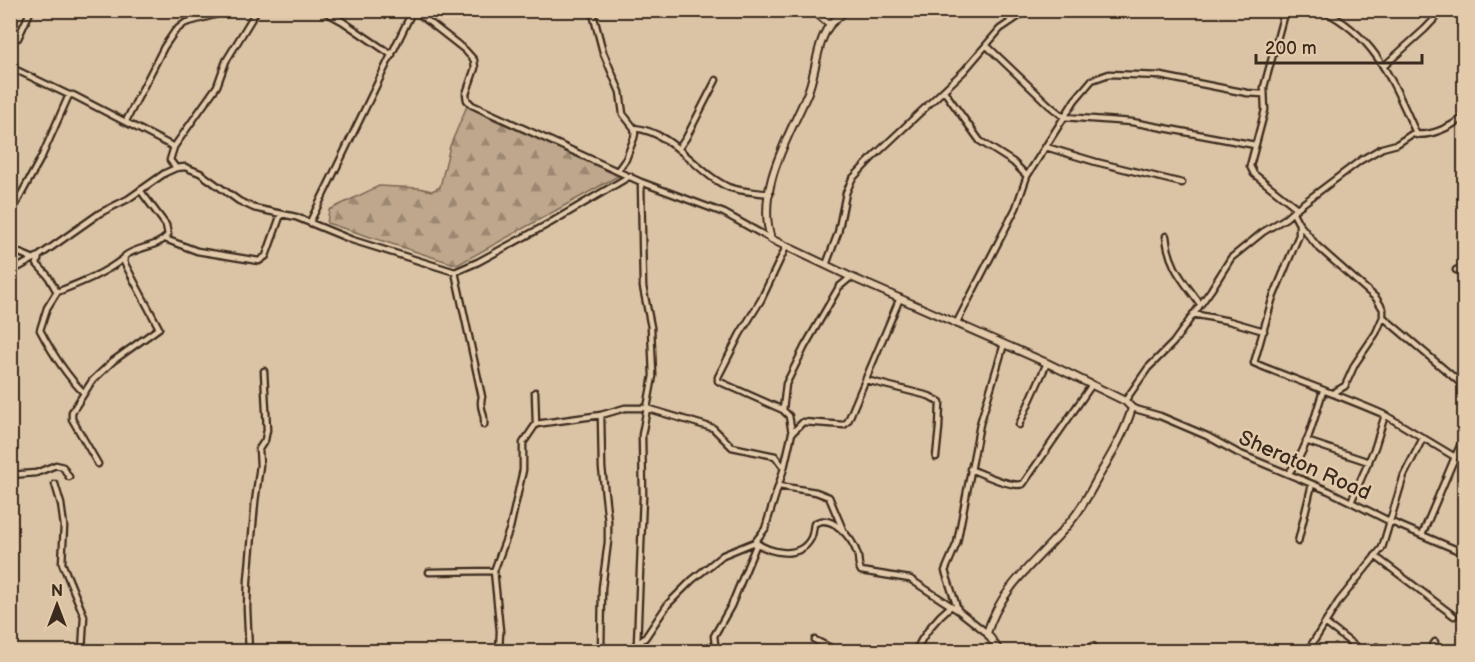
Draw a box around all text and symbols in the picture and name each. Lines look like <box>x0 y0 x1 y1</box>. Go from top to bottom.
scale bar <box>1256 27 1422 65</box>
text: 200 m <box>1265 38 1317 59</box>
street label: Sheraton Road <box>1235 425 1375 506</box>
north arrow <box>27 575 87 635</box>
text: N <box>51 582 63 601</box>

